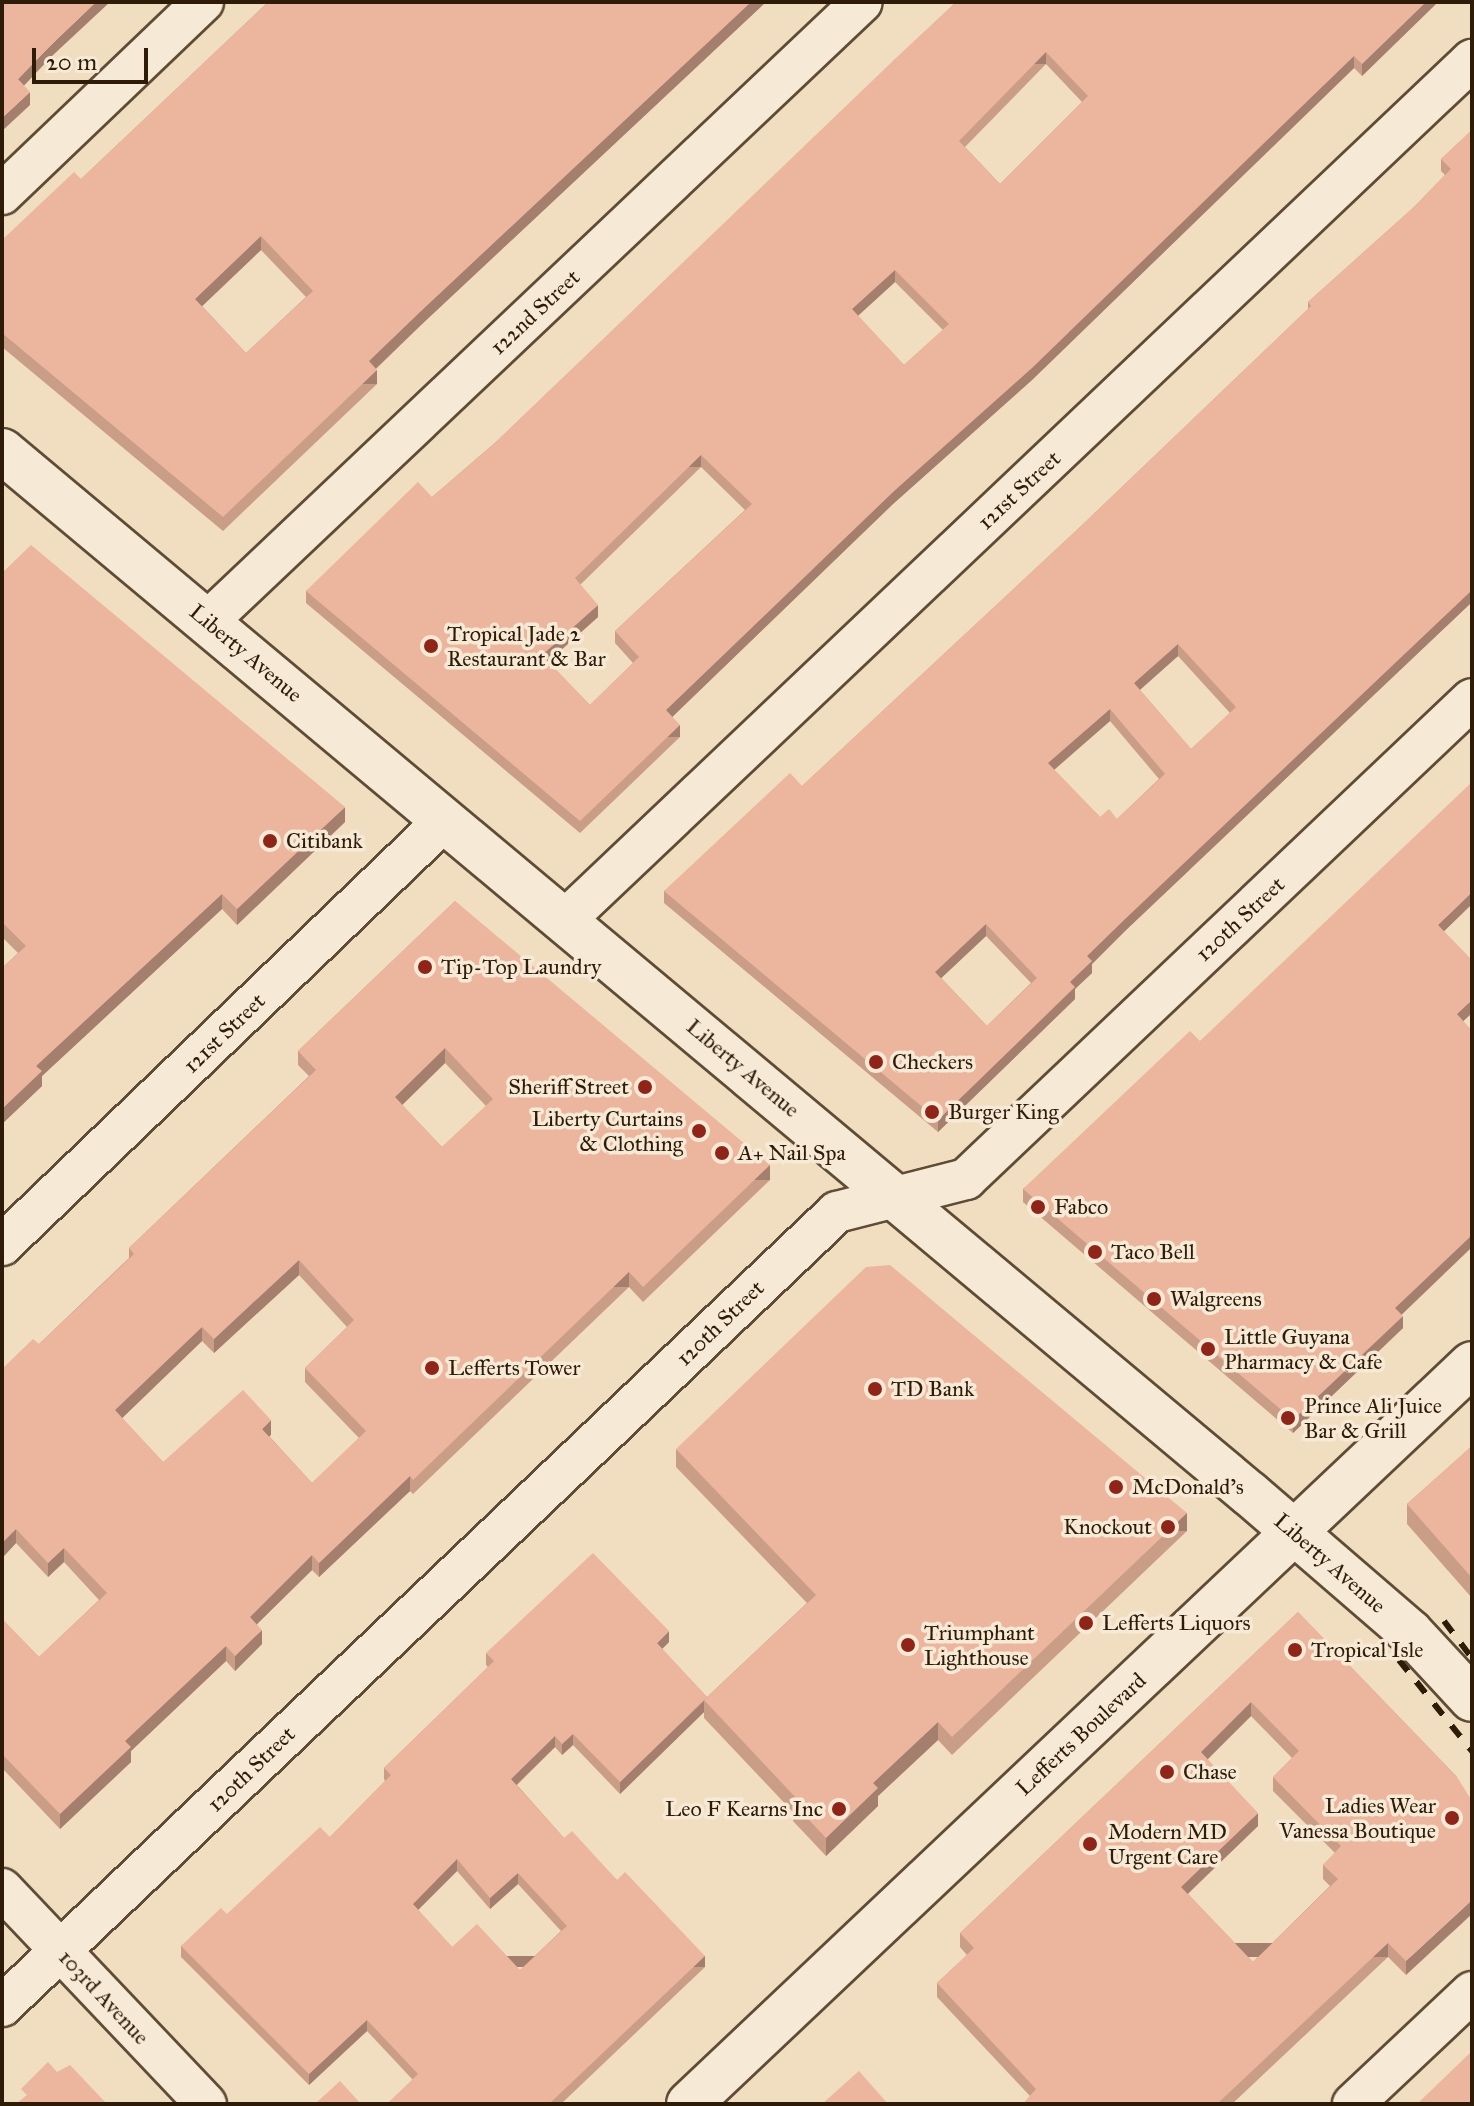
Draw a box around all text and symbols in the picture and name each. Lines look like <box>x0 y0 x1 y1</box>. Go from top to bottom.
scale bar <box>36 32 152 82</box>
text: 20 m <box>46 47 97 77</box>
street label: 122nd Street <box>485 264 585 360</box>
street label: 121st Street <box>972 445 1066 535</box>
street label: Liberty Avenue <box>184 598 308 708</box>
place label: Tropical Jade 2 Restaurant & Bar <box>447 620 606 672</box>
marker: Tropical Jade 2 Restaurant & Bar <box>422 637 440 655</box>
place label: Citibank <box>286 828 363 854</box>
marker: Citibank <box>261 832 279 850</box>
street label: 120th Street <box>1190 871 1290 967</box>
place label: Tip-Top Laundry <box>441 954 601 980</box>
marker: Tip-Top Laundry <box>416 958 434 976</box>
street label: 121st Street <box>178 988 270 1078</box>
street label: Liberty Avenue <box>681 1013 805 1123</box>
place label: Checkers <box>892 1049 973 1075</box>
marker: Checkers <box>867 1053 885 1071</box>
place label: Sheriff Street <box>508 1074 629 1100</box>
marker: Sheriff Street <box>636 1078 654 1096</box>
place label: Burger King <box>948 1099 1059 1125</box>
marker: Burger King <box>923 1103 941 1121</box>
place label: Liberty Curtains & Clothing <box>532 1105 683 1156</box>
marker: Liberty Curtains & Clothing <box>690 1122 708 1140</box>
place label: A+ Nail Spa <box>738 1140 846 1166</box>
marker: A+ Nail Spa <box>713 1144 731 1162</box>
place label: Fabco <box>1054 1194 1108 1220</box>
marker: Fabco <box>1029 1198 1047 1216</box>
place label: Taco Bell <box>1111 1239 1195 1265</box>
marker: Taco Bell <box>1086 1243 1104 1261</box>
street label: 120th Street <box>671 1275 769 1371</box>
place label: Walgreens <box>1170 1286 1262 1312</box>
marker: Walgreens <box>1145 1290 1163 1308</box>
place label: Little Guyana Pharmacy & Cafe <box>1224 1323 1383 1374</box>
marker: Little Guyana Pharmacy & Cafe <box>1199 1340 1217 1358</box>
place label: Lefferts Tower <box>448 1355 581 1381</box>
marker: Lefferts Tower <box>423 1359 441 1377</box>
place label: TD Bank <box>891 1376 974 1402</box>
marker: TD Bank <box>866 1380 884 1398</box>
place label: Prince Ali Juice Bar & Grill <box>1304 1392 1442 1444</box>
marker: Prince Ali Juice Bar & Grill <box>1279 1409 1297 1427</box>
place label: McDonald's <box>1132 1474 1244 1500</box>
marker: McDonald's <box>1107 1478 1125 1496</box>
street label: Liberty Avenue <box>1269 1507 1391 1619</box>
place label: Knockout <box>1063 1514 1152 1540</box>
marker: Knockout <box>1159 1518 1177 1536</box>
place label: Lefferts Liquors <box>1102 1610 1250 1636</box>
marker: Lefferts Liquors <box>1077 1614 1095 1632</box>
place label: Triumphant Lighthouse <box>924 1619 1035 1670</box>
marker: Triumphant Lighthouse <box>899 1636 917 1654</box>
place label: Tropical Isle <box>1311 1637 1423 1663</box>
marker: Tropical Isle <box>1286 1641 1304 1659</box>
street label: Lefferts Boulevard <box>1011 1667 1151 1801</box>
street label: 120th Street <box>202 1721 300 1817</box>
place label: Chase <box>1183 1759 1237 1785</box>
marker: Chase <box>1158 1763 1176 1781</box>
place label: Ladies Wear Vanessa Boutique <box>1279 1792 1436 1844</box>
place label: Leo F Kearns Inc <box>665 1796 823 1822</box>
marker: Leo F Kearns Inc <box>830 1800 848 1818</box>
marker: Ladies Wear Vanessa Boutique <box>1443 1809 1461 1827</box>
place label: Modern MD Urgent Care <box>1108 1818 1227 1870</box>
marker: Modern MD Urgent Care <box>1079 1833 1101 1855</box>
street label: 103rd Avenue <box>53 1944 155 2050</box>

